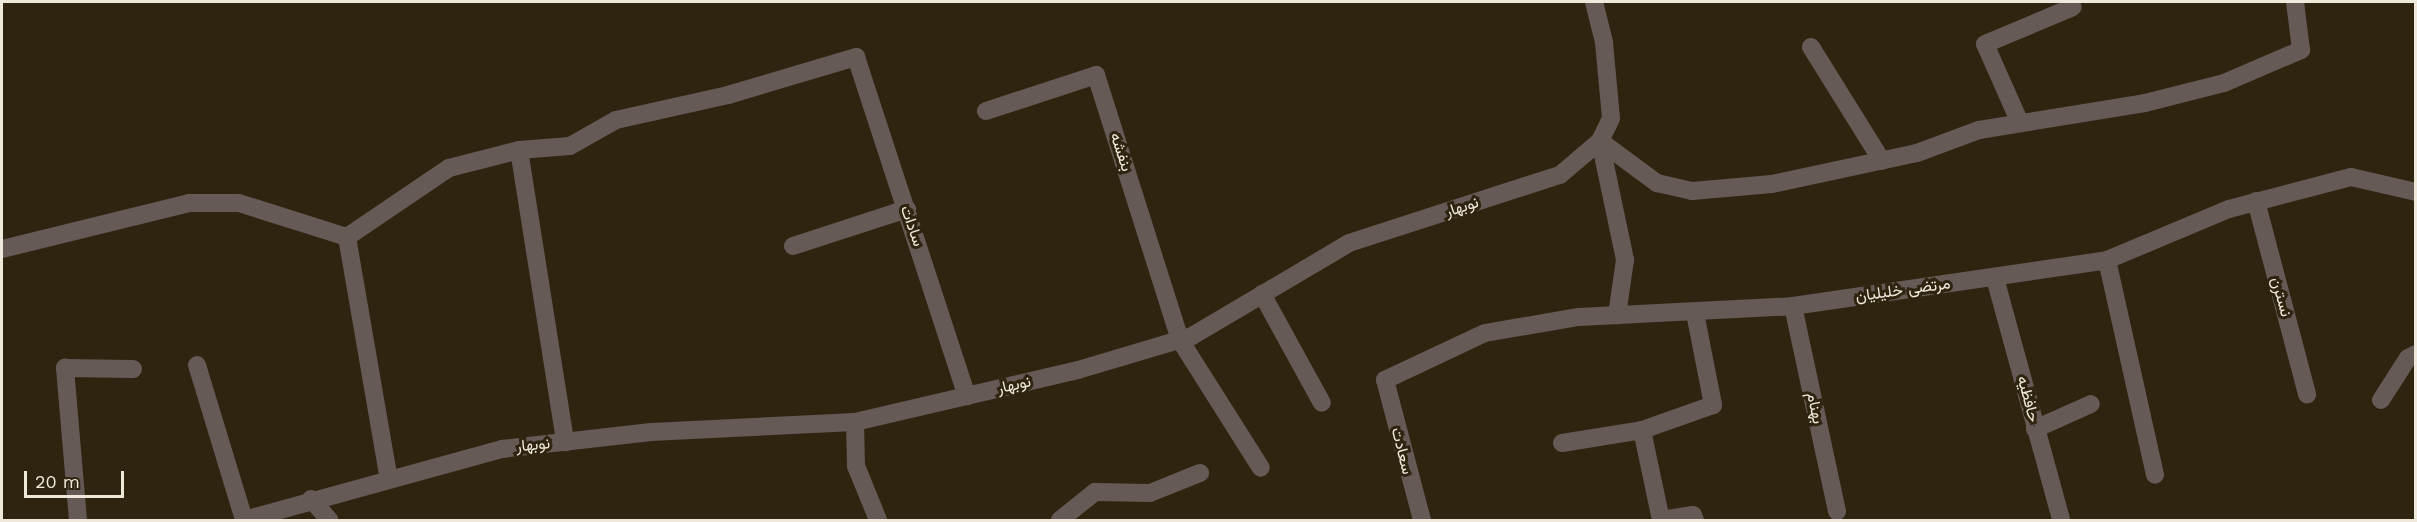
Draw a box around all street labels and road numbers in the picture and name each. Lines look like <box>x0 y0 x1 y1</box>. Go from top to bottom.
street label: بنفشه <box>1106 130 1136 174</box>
street label: نوبهار <box>1443 193 1481 221</box>
street label: سادات <box>896 203 928 249</box>
street label: مرتضی خلیلیان <box>1854 274 1952 306</box>
street label: نسترن <box>2267 275 2295 319</box>
street label: نوبهار <box>995 372 1033 398</box>
street label: حافظیه <box>2013 374 2043 424</box>
street label: بهنام <box>1802 390 1828 426</box>
street label: سعادت <box>1387 426 1417 476</box>
street label: نوبهار <box>515 434 551 456</box>

